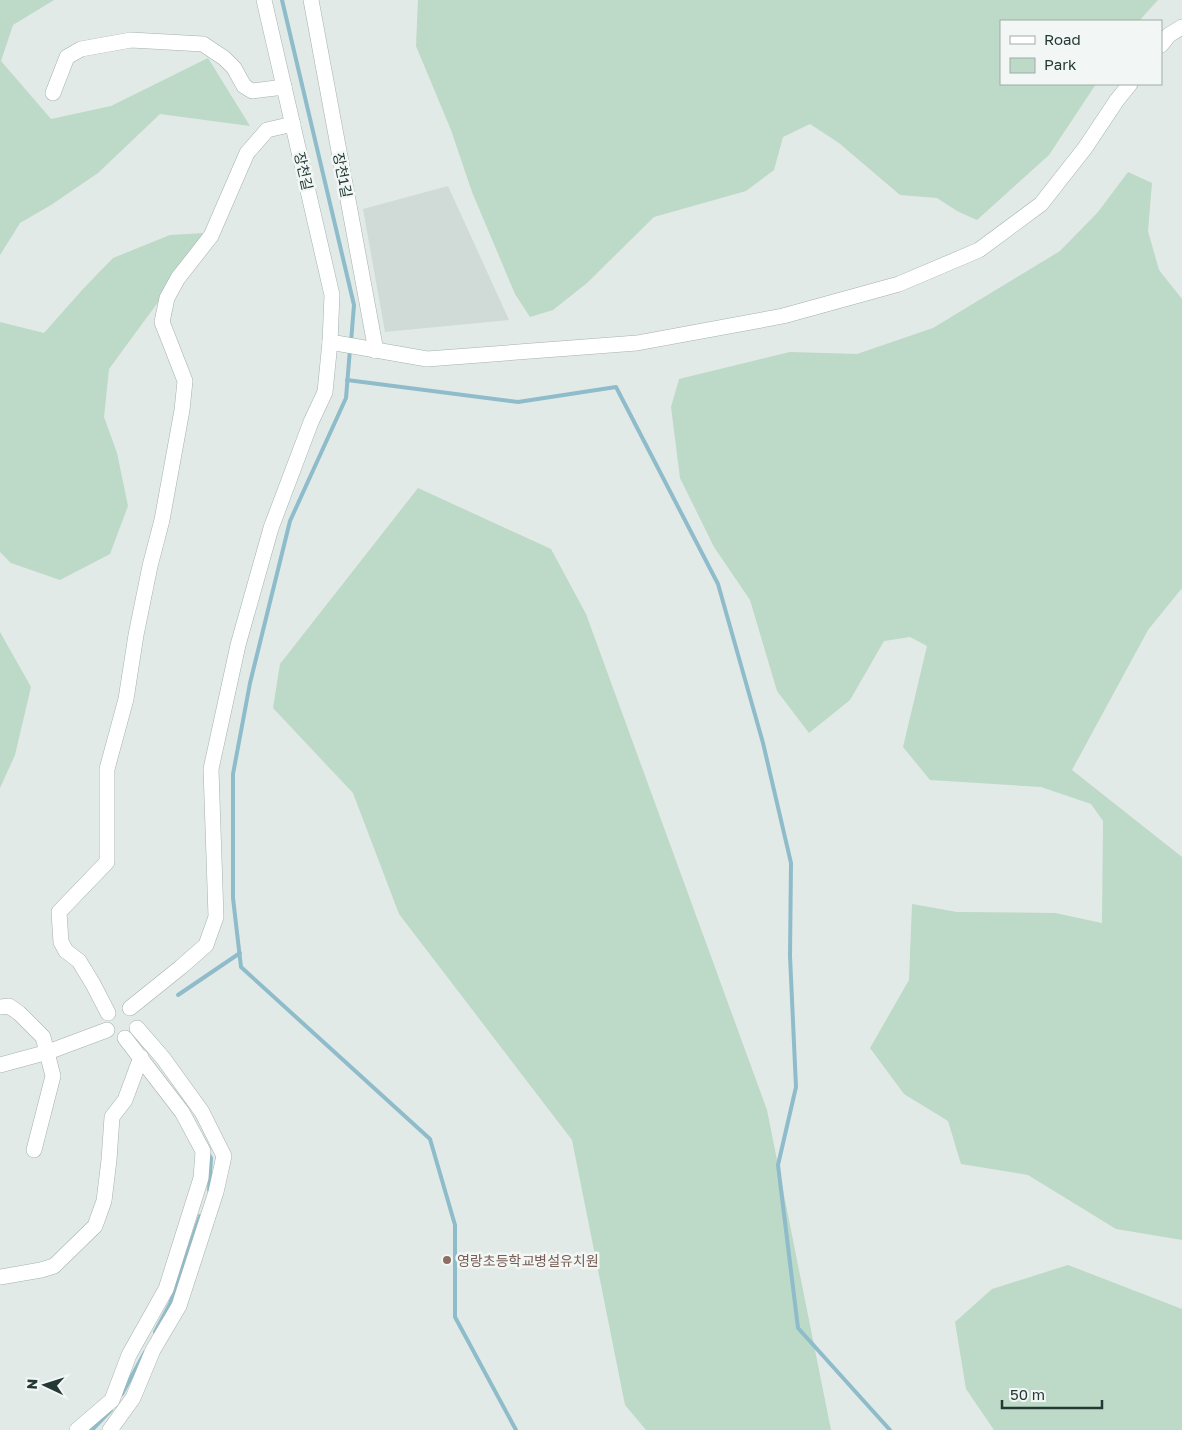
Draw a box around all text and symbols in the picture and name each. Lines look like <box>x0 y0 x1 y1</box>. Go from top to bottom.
legend <box>1000 20 1162 85</box>
text: Road <box>1044 30 1081 48</box>
text: Park <box>1044 55 1077 73</box>
street label: 장천길 <box>291 150 317 192</box>
street label: 장천1길 <box>330 151 356 199</box>
place label: 영랑초등학교병설유치원 <box>457 1252 599 1269</box>
marker: 영랑초등학교병설유치원 <box>441 1254 453 1266</box>
north arrow <box>20 1360 70 1410</box>
text: N <box>23 1378 40 1390</box>
scale bar <box>1002 1378 1102 1410</box>
text: 50 m <box>1010 1385 1045 1403</box>

